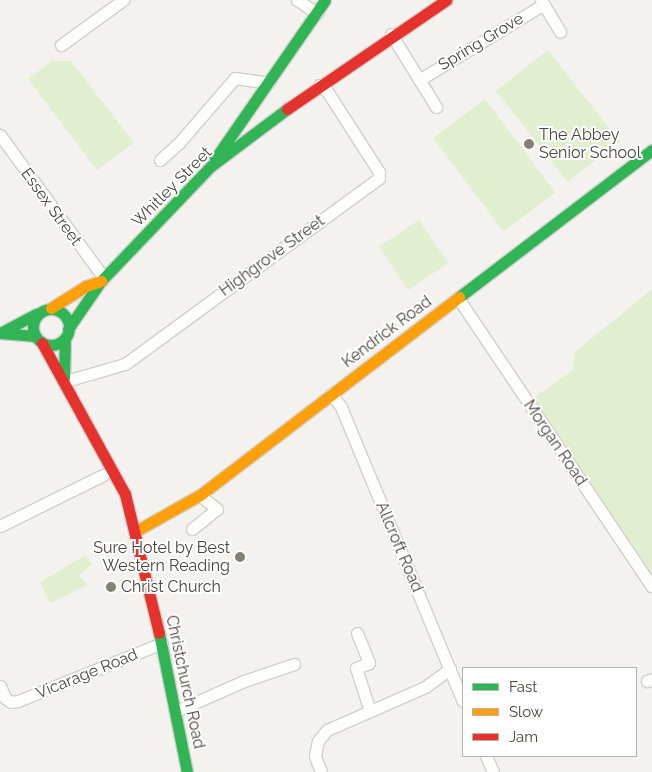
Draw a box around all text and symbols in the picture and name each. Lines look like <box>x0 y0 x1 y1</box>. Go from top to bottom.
street label: Spring Grove <box>435 9 527 75</box>
place label: The Abbey Senior School <box>539 125 641 163</box>
marker: The Abbey Senior School <box>523 138 535 150</box>
street label: Whitley Street <box>128 143 216 231</box>
street label: Essex Street <box>17 165 85 249</box>
street label: Highgrove Street <box>216 211 328 301</box>
street label: Kendrick Road <box>338 292 436 372</box>
street label: Morgan Road <box>519 397 591 489</box>
street label: Allcroft Road <box>371 499 427 595</box>
place label: Sure Hotel by Best Western Reading <box>92 538 230 576</box>
marker: Sure Hotel by Best Western Reading <box>234 551 246 563</box>
place label: Christ Church <box>121 577 221 597</box>
marker: Christ Church <box>105 581 117 593</box>
street label: Christchurch Road <box>161 614 209 750</box>
street label: Vicarage Road <box>33 645 141 703</box>
legend <box>462 667 637 757</box>
text: Fast <box>509 678 537 696</box>
text: Slow <box>509 703 543 721</box>
text: Jam <box>509 728 538 746</box>

